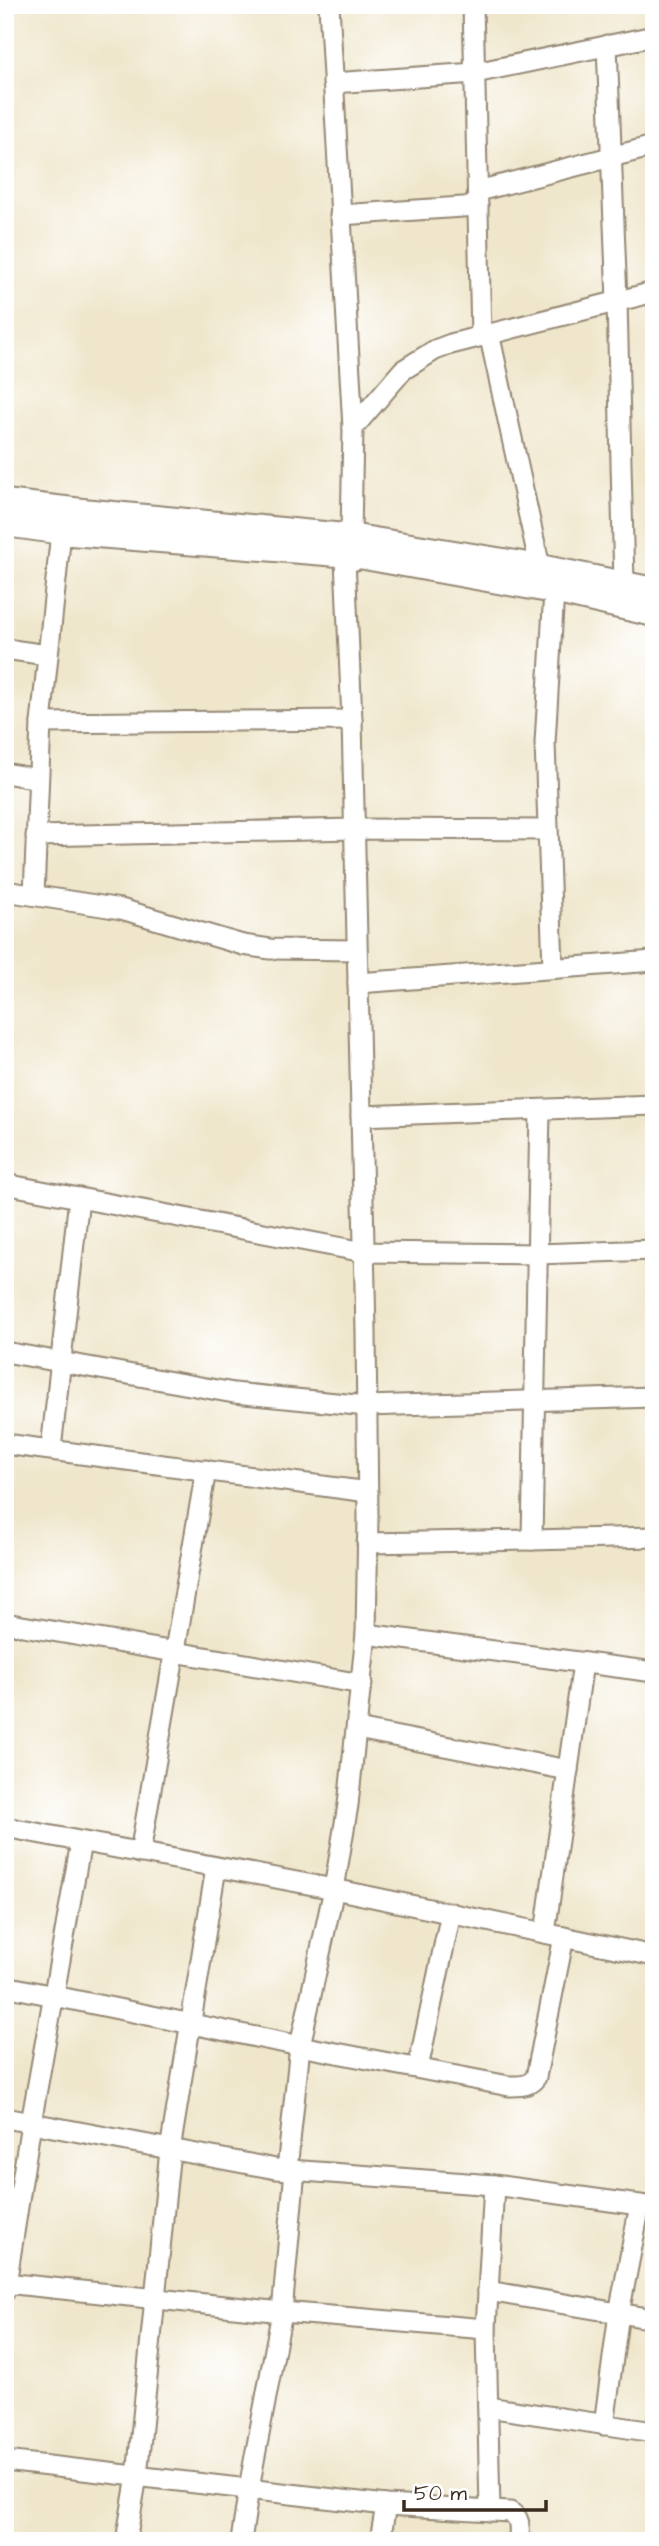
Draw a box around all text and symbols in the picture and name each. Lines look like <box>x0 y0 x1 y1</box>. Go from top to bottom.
scale bar <box>404 2469 545 2513</box>
text: 50 m <box>414 2479 468 2508</box>

